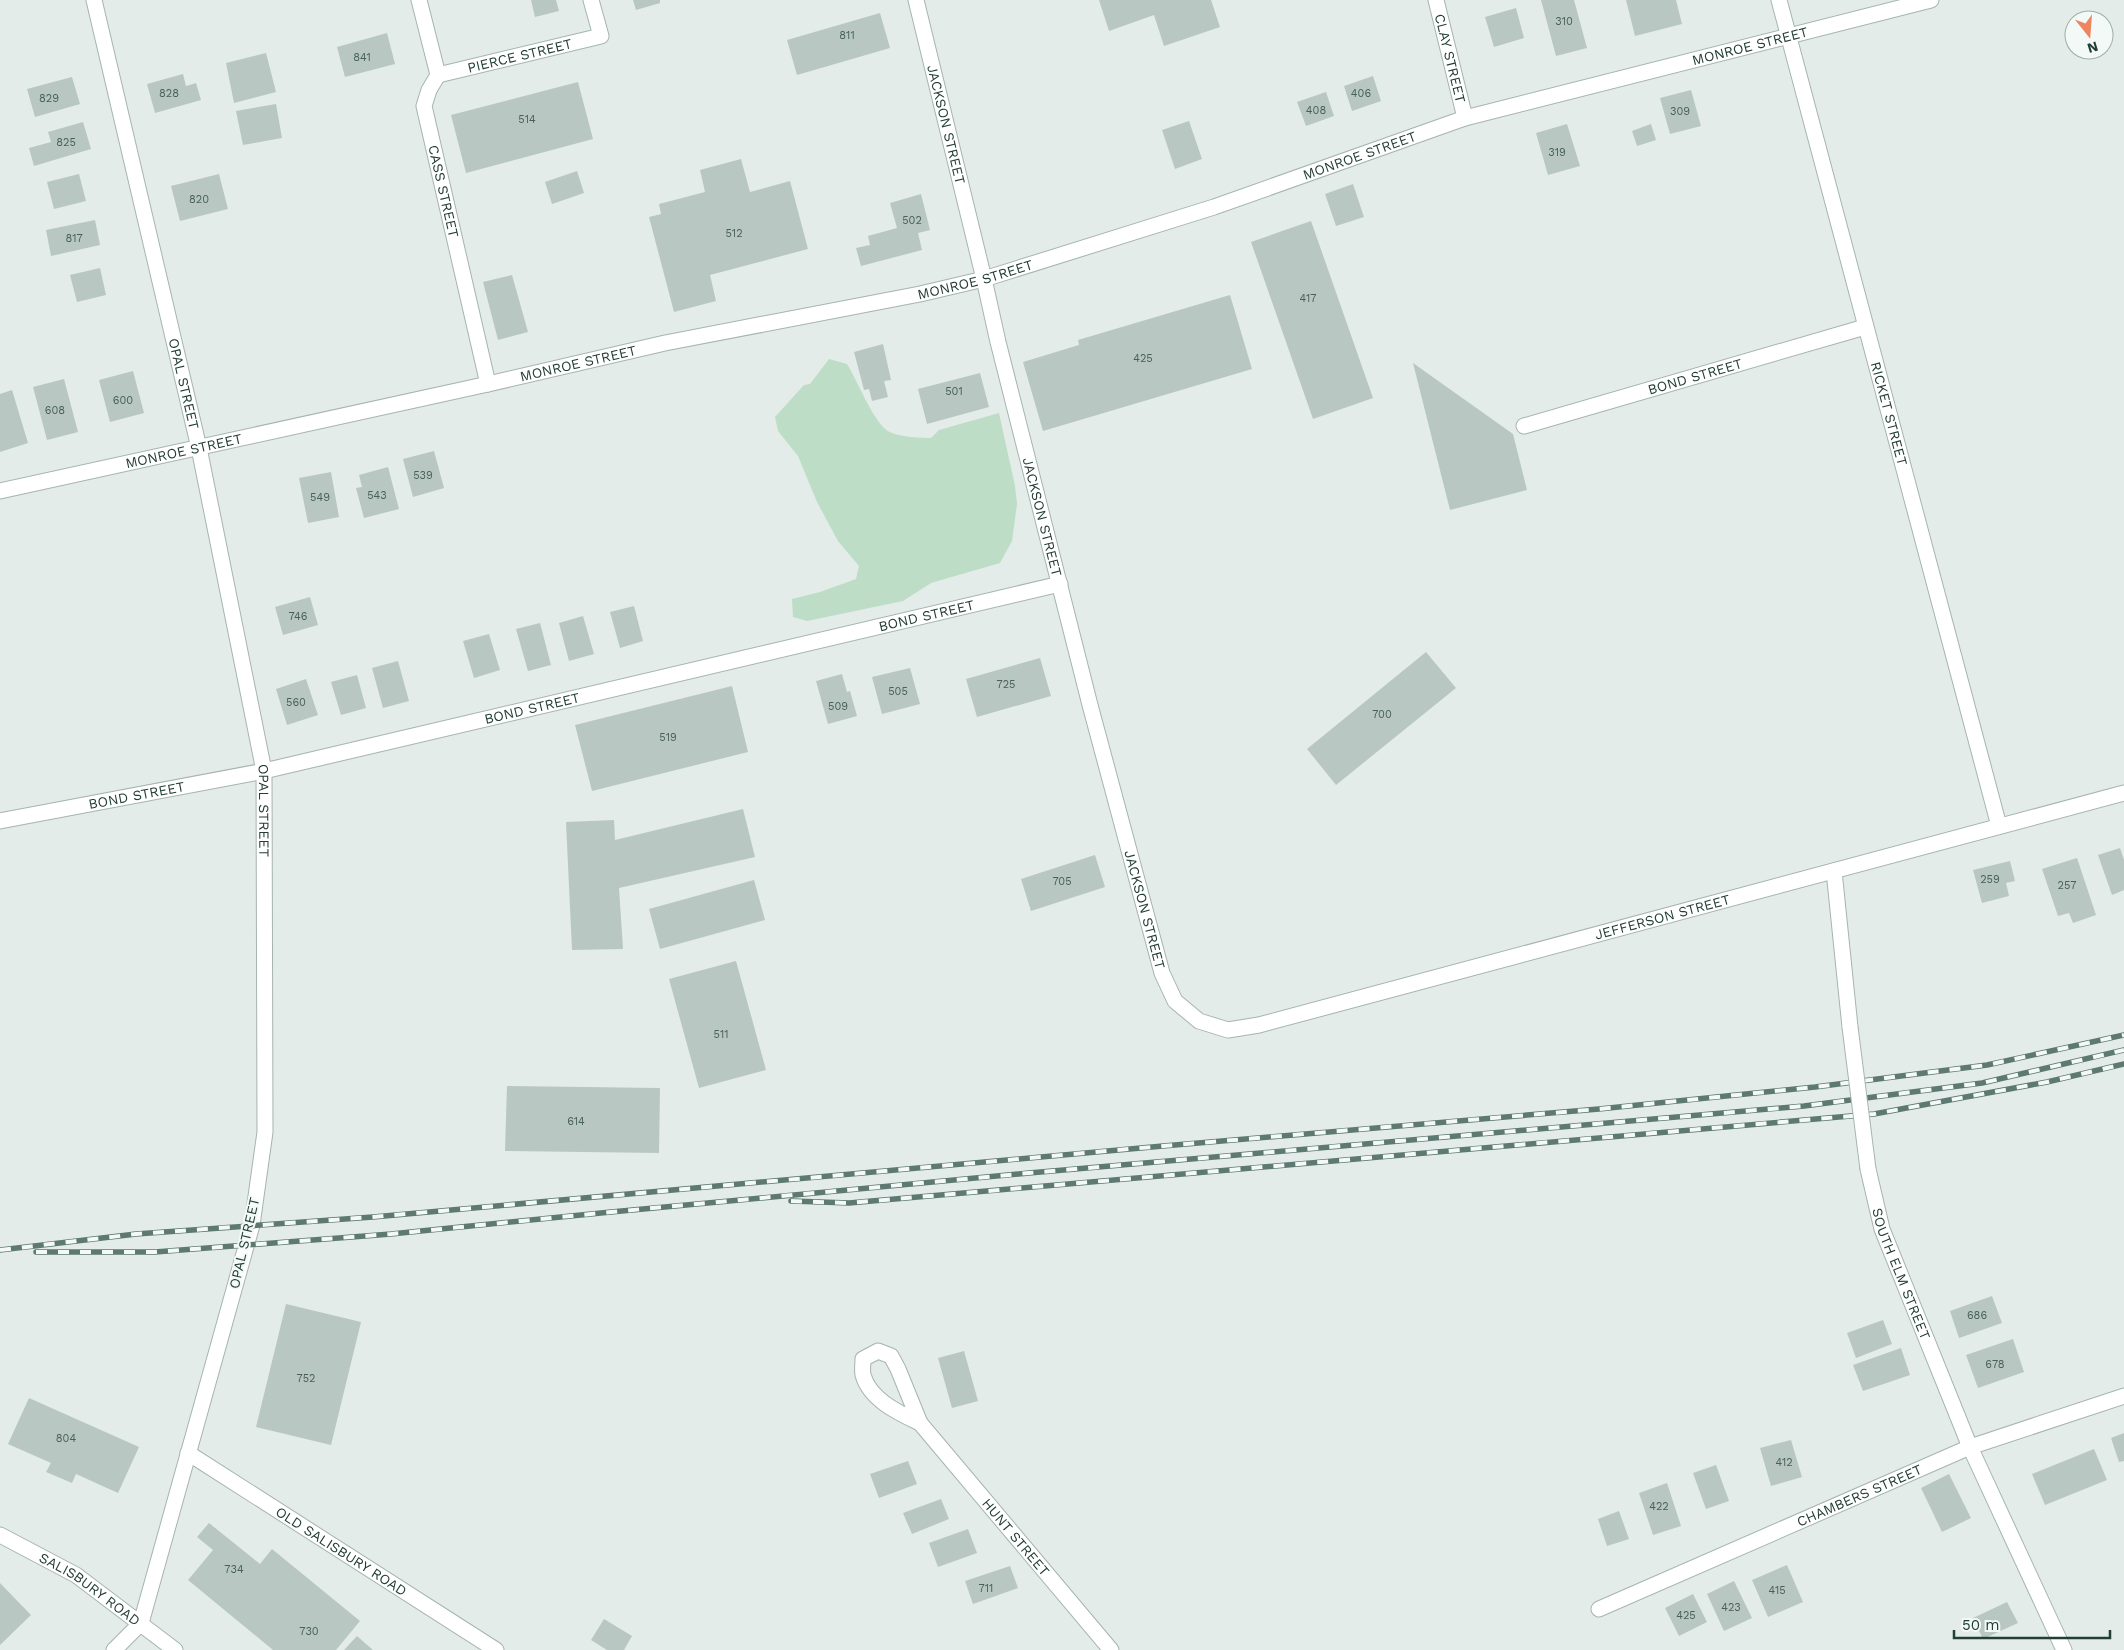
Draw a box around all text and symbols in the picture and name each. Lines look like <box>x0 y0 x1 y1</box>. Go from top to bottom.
north arrow <box>2064 10 2114 60</box>
street label: CLAY STREET <box>1432 12 1469 105</box>
house number: 310 <box>1555 15 1573 28</box>
street label: MONROE STREET <box>1690 23 1810 68</box>
house number: 811 <box>839 29 855 42</box>
street label: PIERCE STREET <box>466 35 574 76</box>
text: N <box>2086 38 2100 57</box>
house number: 841 <box>353 51 371 64</box>
street label: JACKSON STREET <box>924 63 969 186</box>
house number: 828 <box>159 87 179 100</box>
house number: 406 <box>1351 87 1371 100</box>
house number: 829 <box>39 92 59 105</box>
house number: 408 <box>1306 104 1326 117</box>
house number: 309 <box>1670 105 1690 118</box>
house number: 514 <box>518 113 536 126</box>
street label: MONROE STREET <box>1301 128 1419 183</box>
house number: 825 <box>56 136 76 149</box>
street label: CASS STREET <box>425 143 462 239</box>
house number: 319 <box>1548 146 1566 159</box>
house number: 820 <box>189 193 209 206</box>
house number: 502 <box>902 214 922 227</box>
house number: 512 <box>725 227 743 240</box>
house number: 817 <box>65 232 83 245</box>
street label: MONROE STREET <box>916 256 1035 302</box>
house number: 417 <box>1299 292 1317 305</box>
street label: OPAL STREET <box>165 336 202 431</box>
street label: MONROE STREET <box>518 342 638 384</box>
house number: 425 <box>1133 352 1153 365</box>
street label: BOND STREET <box>1646 355 1744 398</box>
street label: RICKET STREET <box>1868 360 1911 468</box>
house number: 501 <box>945 385 963 398</box>
house number: 600 <box>113 394 133 407</box>
house number: 608 <box>45 404 65 417</box>
street label: MONROE STREET <box>124 430 244 471</box>
street label: JACKSON STREET <box>1020 456 1065 579</box>
house number: 539 <box>413 469 433 482</box>
house number: 543 <box>367 489 387 502</box>
house number: 549 <box>310 491 330 504</box>
street label: BOND STREET <box>877 596 976 634</box>
house number: 746 <box>289 610 308 623</box>
house number: 725 <box>997 678 1016 691</box>
house number: 505 <box>888 685 908 698</box>
street label: BOND STREET <box>483 689 582 727</box>
house number: 560 <box>286 696 306 709</box>
house number: 509 <box>828 700 848 713</box>
house number: 700 <box>1372 708 1392 721</box>
house number: 519 <box>659 731 677 744</box>
street label: OPAL STREET <box>255 762 272 857</box>
street label: BOND STREET <box>87 778 186 812</box>
street label: JACKSON STREET <box>1121 848 1169 971</box>
house number: 259 <box>1980 873 2000 886</box>
house number: 705 <box>1052 875 1072 888</box>
house number: 257 <box>2058 879 2077 892</box>
street label: JEFFERSON STREET <box>1593 891 1732 943</box>
house number: 511 <box>714 1028 728 1041</box>
house number: 614 <box>567 1115 585 1128</box>
street label: OPAL STREET <box>226 1195 262 1290</box>
street label: SOUTH ELM STREET <box>1869 1206 1934 1342</box>
house number: 686 <box>1967 1309 1987 1322</box>
house number: 678 <box>1985 1358 2005 1371</box>
house number: 752 <box>297 1372 316 1385</box>
house number: 804 <box>56 1432 76 1445</box>
house number: 412 <box>1775 1456 1793 1469</box>
street label: CHAMBERS STREET <box>1794 1461 1925 1530</box>
street label: HUNT STREET <box>979 1495 1053 1579</box>
house number: 422 <box>1649 1500 1669 1513</box>
street label: OLD SALISBURY ROAD <box>273 1503 410 1599</box>
street label: SALISBURY ROAD <box>37 1549 143 1629</box>
house number: 734 <box>224 1563 244 1576</box>
house number: 711 <box>979 1582 993 1595</box>
house number: 415 <box>1768 1584 1786 1597</box>
house number: 423 <box>1721 1601 1741 1614</box>
scale bar <box>1954 1608 2110 1640</box>
house number: 425 <box>1676 1609 1696 1622</box>
text: 50 m <box>1962 1616 1999 1634</box>
house number: 730 <box>299 1625 319 1638</box>

